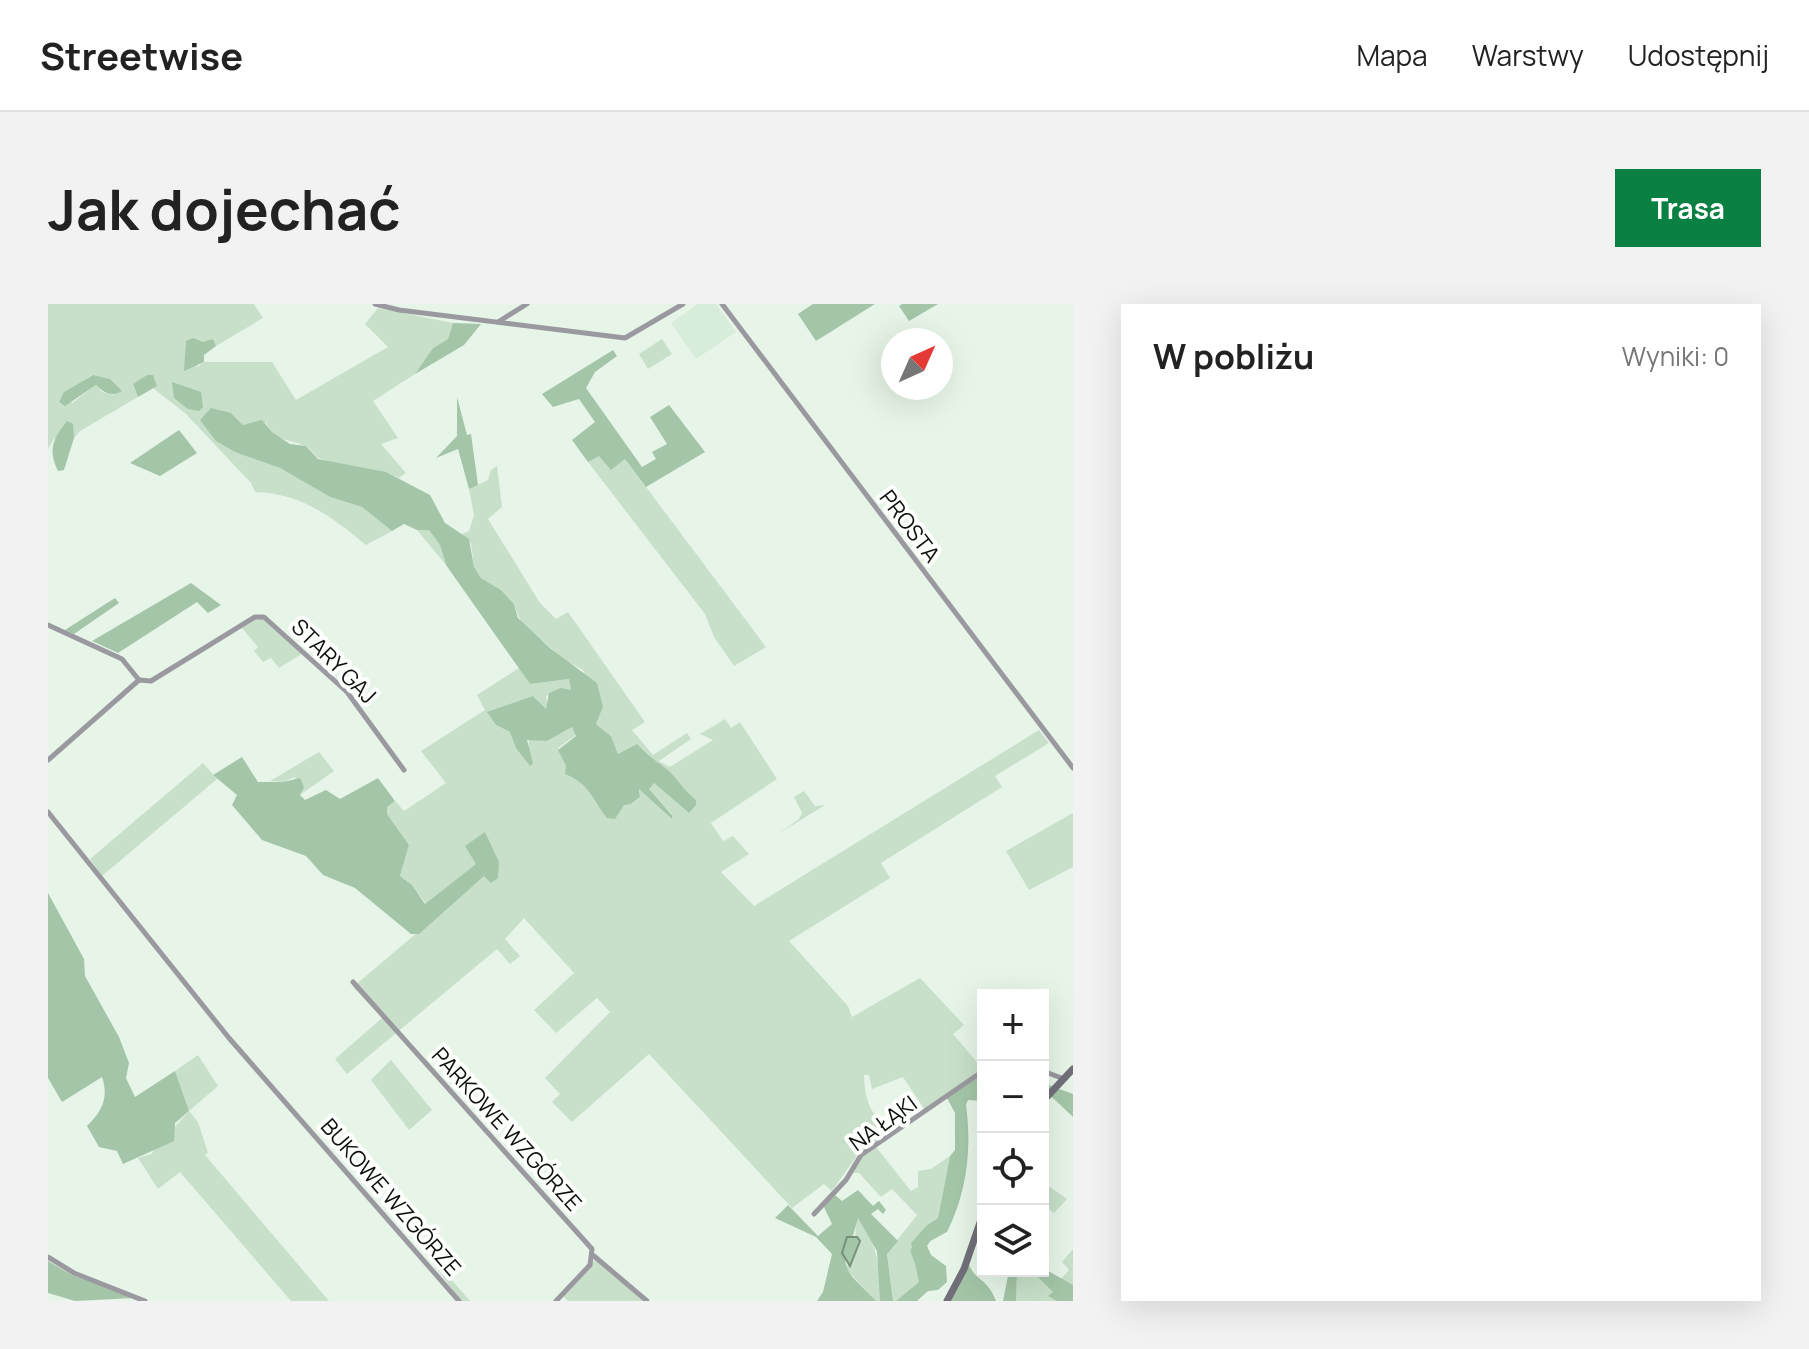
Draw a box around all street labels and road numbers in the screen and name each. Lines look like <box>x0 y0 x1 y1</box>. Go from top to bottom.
street label: PROSTA <box>873 484 947 568</box>
street label: STARY GAJ <box>285 612 383 710</box>
street label: PARKOWE WZGÓRZE <box>425 1041 589 1217</box>
street label: NA ŁĄKI <box>843 1088 923 1158</box>
street label: BUKOWE WZGÓRZE <box>314 1112 468 1282</box>

